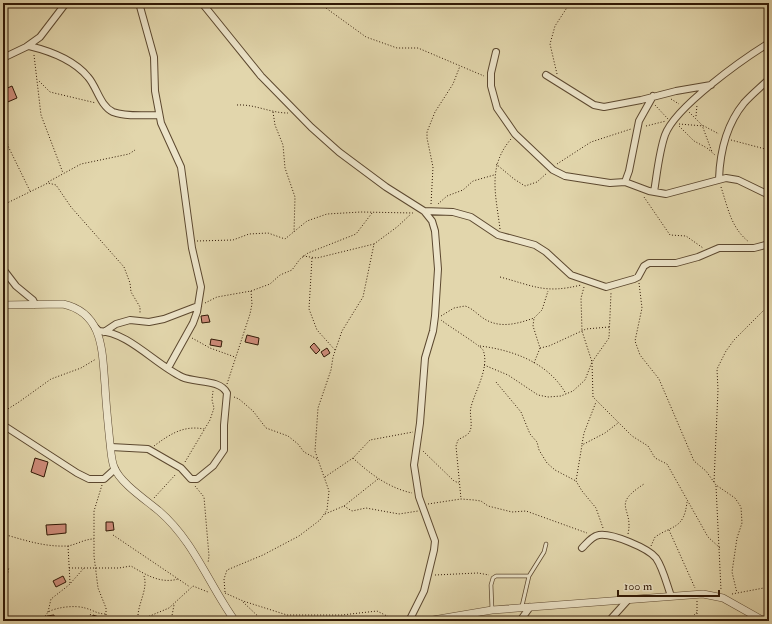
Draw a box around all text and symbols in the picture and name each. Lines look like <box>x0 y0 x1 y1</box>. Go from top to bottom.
scale bar <box>618 572 719 598</box>
text: 100 m <box>624 579 653 594</box>

